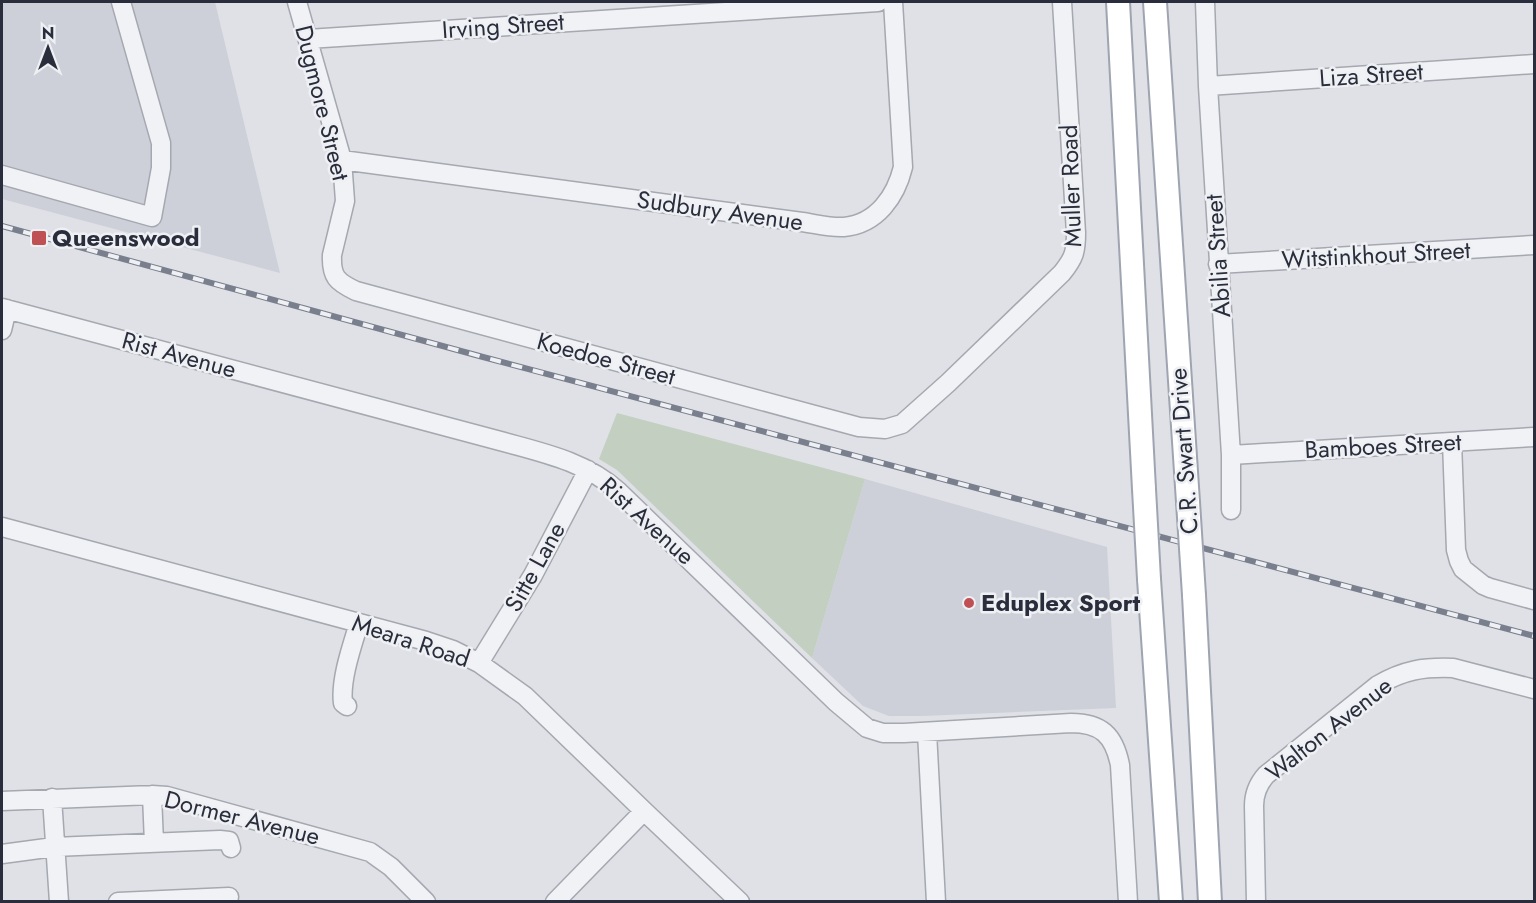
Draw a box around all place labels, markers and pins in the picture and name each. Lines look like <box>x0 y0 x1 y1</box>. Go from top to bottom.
place label: Queenswood <box>52 220 200 255</box>
marker: Queenswood <box>30 229 48 247</box>
place label: Eduplex Sport <box>981 585 1141 620</box>
marker: Eduplex Sport <box>962 596 976 610</box>

